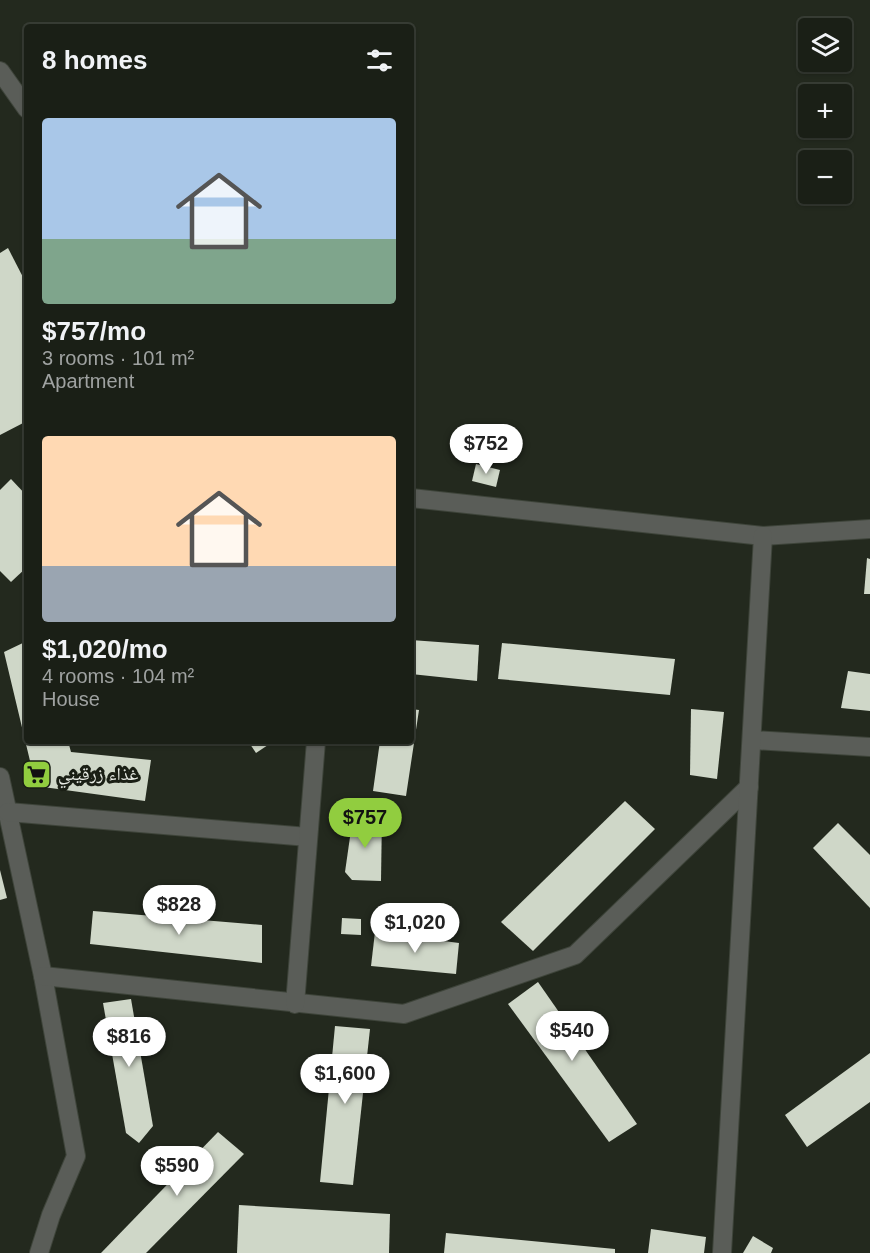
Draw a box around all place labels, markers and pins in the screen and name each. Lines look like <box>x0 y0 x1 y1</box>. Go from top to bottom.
pin: $752 <box>450 424 522 475</box>
supermarket icon: غذاء زرقيني <box>21 758 53 790</box>
place label: غذاء زرقيني <box>58 764 138 789</box>
pin: $757 <box>329 798 401 849</box>
pin: $828 <box>143 885 215 936</box>
pin: $1,020 <box>366 903 464 954</box>
pin: $540 <box>536 1011 608 1062</box>
pin: $816 <box>93 1017 165 1068</box>
pin: $1,600 <box>296 1054 394 1105</box>
pin: $590 <box>141 1146 213 1197</box>

